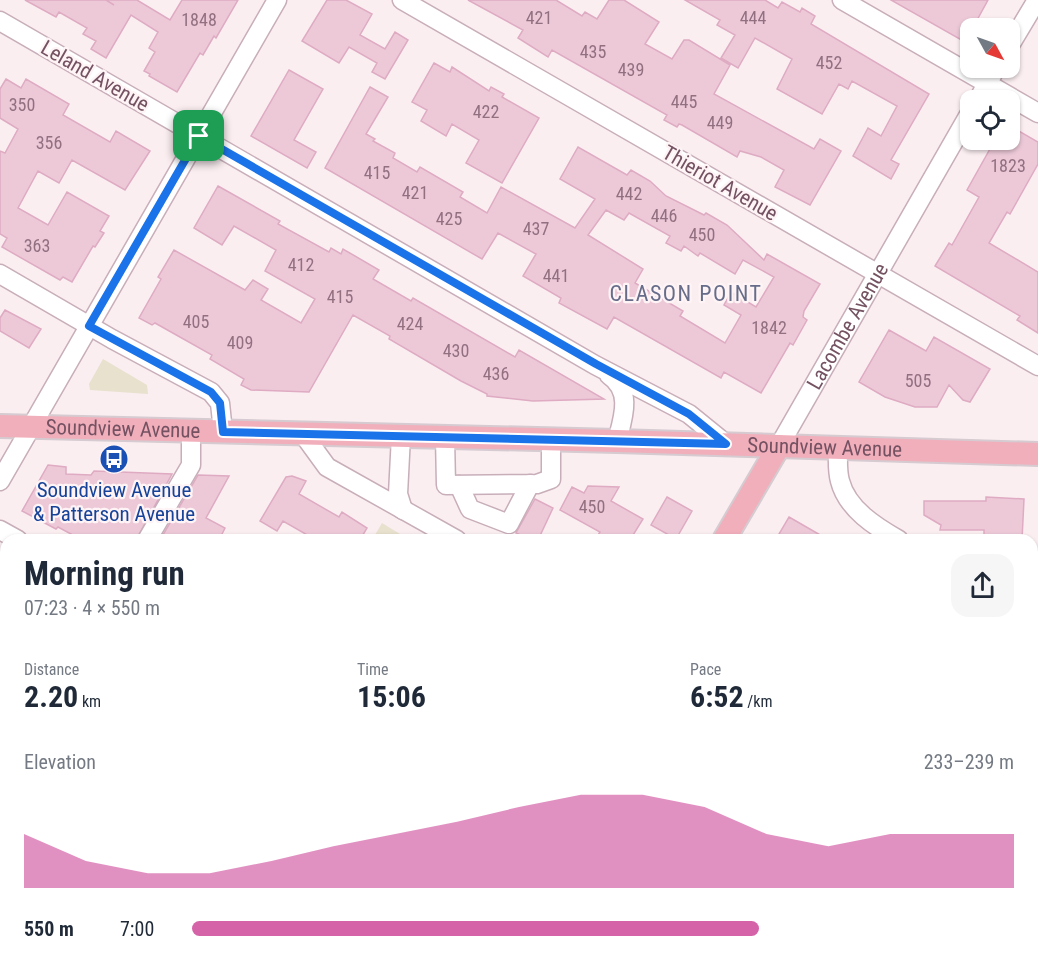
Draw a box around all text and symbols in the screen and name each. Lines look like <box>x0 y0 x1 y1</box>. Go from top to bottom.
house number: 421 <box>526 7 552 28</box>
house number: 444 <box>740 7 766 28</box>
house number: 1848 <box>181 9 217 30</box>
north arrow <box>960 18 1020 78</box>
map controls <box>960 18 1020 150</box>
street label: Leland Avenue <box>37 35 153 117</box>
house number: 435 <box>580 41 606 62</box>
house number: 452 <box>816 52 842 73</box>
house number: 439 <box>618 59 644 80</box>
button: locate <box>960 90 1020 150</box>
house number: 445 <box>671 91 697 112</box>
house number: 350 <box>9 94 35 115</box>
house number: 422 <box>473 101 499 122</box>
pin <box>173 110 224 161</box>
house number: 449 <box>707 112 733 133</box>
icon: arrive <box>182 119 215 152</box>
house number: 356 <box>36 132 62 153</box>
street label: Thieriot Avenue <box>658 140 782 226</box>
house number: 1823 <box>990 155 1026 176</box>
house number: 415 <box>364 162 390 183</box>
house number: 421 <box>402 182 428 203</box>
house number: 442 <box>616 183 642 204</box>
house number: 446 <box>651 205 677 226</box>
house number: 425 <box>436 208 462 229</box>
house number: 437 <box>523 218 549 239</box>
house number: 450 <box>689 224 715 245</box>
house number: 363 <box>24 235 50 256</box>
house number: 412 <box>288 254 314 275</box>
street label: Lacombe Avenue <box>802 259 893 394</box>
house number: 441 <box>543 265 569 286</box>
district label: CLASON POINT <box>610 281 762 306</box>
house number: 415 <box>327 286 353 307</box>
house number: 405 <box>183 311 209 332</box>
house number: 424 <box>397 313 423 334</box>
house number: 1842 <box>751 317 787 338</box>
house number: 409 <box>227 332 253 353</box>
house number: 430 <box>443 340 469 361</box>
house number: 436 <box>483 363 509 384</box>
house number: 505 <box>905 370 931 391</box>
street label: Soundview Avenue <box>45 415 201 443</box>
street label: Soundview Avenue <box>747 433 903 462</box>
bus stop icon: Soundview Avenue & Patterson Avenue <box>98 443 130 475</box>
place label: Soundview Avenue & Patterson Avenue <box>33 478 195 526</box>
house number: 450 <box>579 496 605 517</box>
text: Morning run <box>24 554 185 593</box>
button: share <box>951 554 1014 617</box>
text: 07:23 · 4 × 550 m <box>24 596 160 620</box>
text: Distance <box>24 660 79 679</box>
text: Time <box>357 660 389 679</box>
text: Pace <box>690 660 721 679</box>
text: 2.20 <box>24 679 78 714</box>
text: 15:06 <box>357 679 426 714</box>
text: 6:52 <box>690 679 744 714</box>
text: km <box>78 692 101 711</box>
text: /km <box>744 692 773 711</box>
text: Elevation <box>24 750 96 774</box>
text: 233–239 m <box>924 750 1014 774</box>
text: 550 m <box>24 917 74 941</box>
text: 7:00 <box>120 917 154 941</box>

